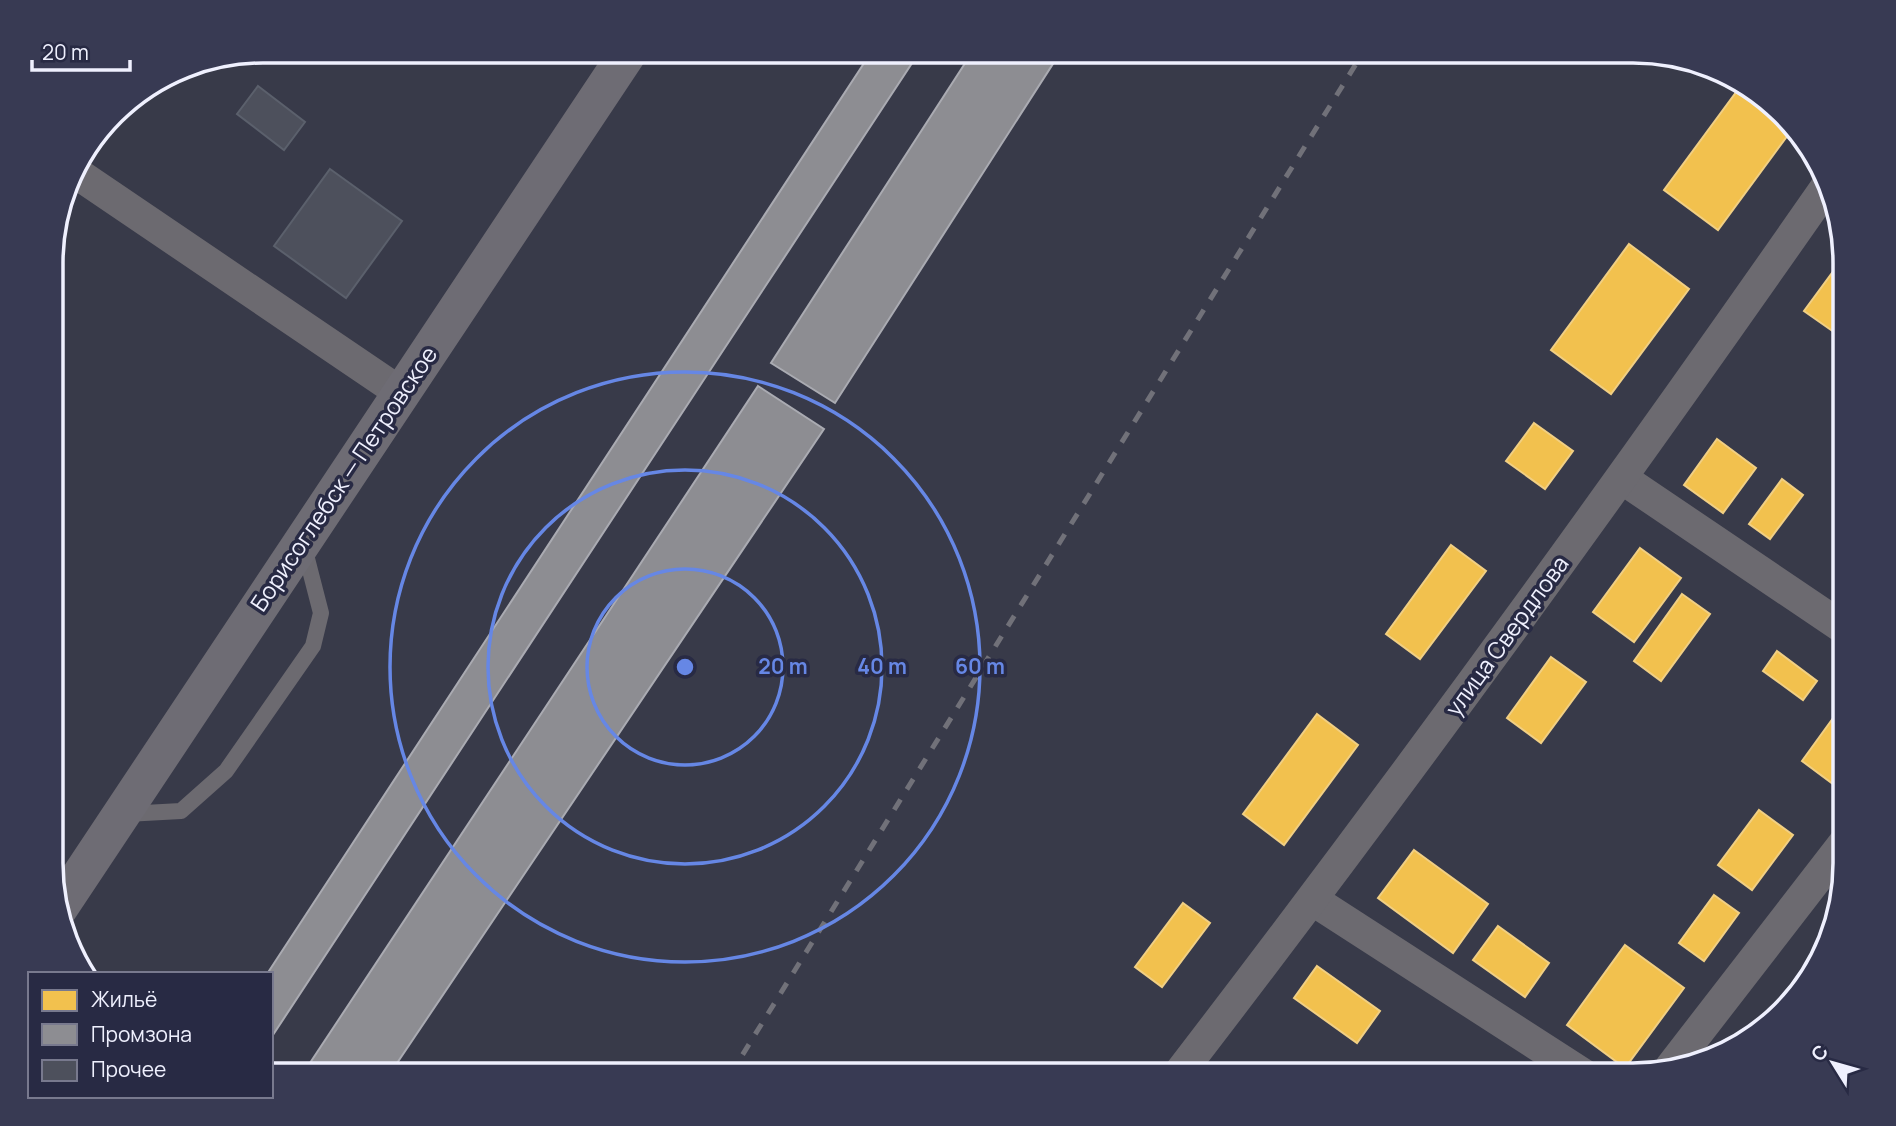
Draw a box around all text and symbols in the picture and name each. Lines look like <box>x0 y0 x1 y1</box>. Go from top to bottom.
scale bar <box>32 28 130 72</box>
text: 20 m <box>42 38 89 66</box>
street label: Борисоглебск — Петровское <box>242 340 444 617</box>
street label: улица Свердлова <box>1437 549 1575 722</box>
text: 20 m <box>758 652 808 680</box>
text: 40 m <box>857 652 907 680</box>
text: 60 m <box>955 652 1005 680</box>
centre of rings <box>673 655 697 679</box>
legend <box>28 972 273 1098</box>
text: Жильё <box>91 985 157 1013</box>
text: Промзона <box>91 1020 192 1048</box>
north arrow <box>1798 1028 1868 1098</box>
text: С <box>1805 1039 1834 1066</box>
text: Прочее <box>91 1055 166 1083</box>

